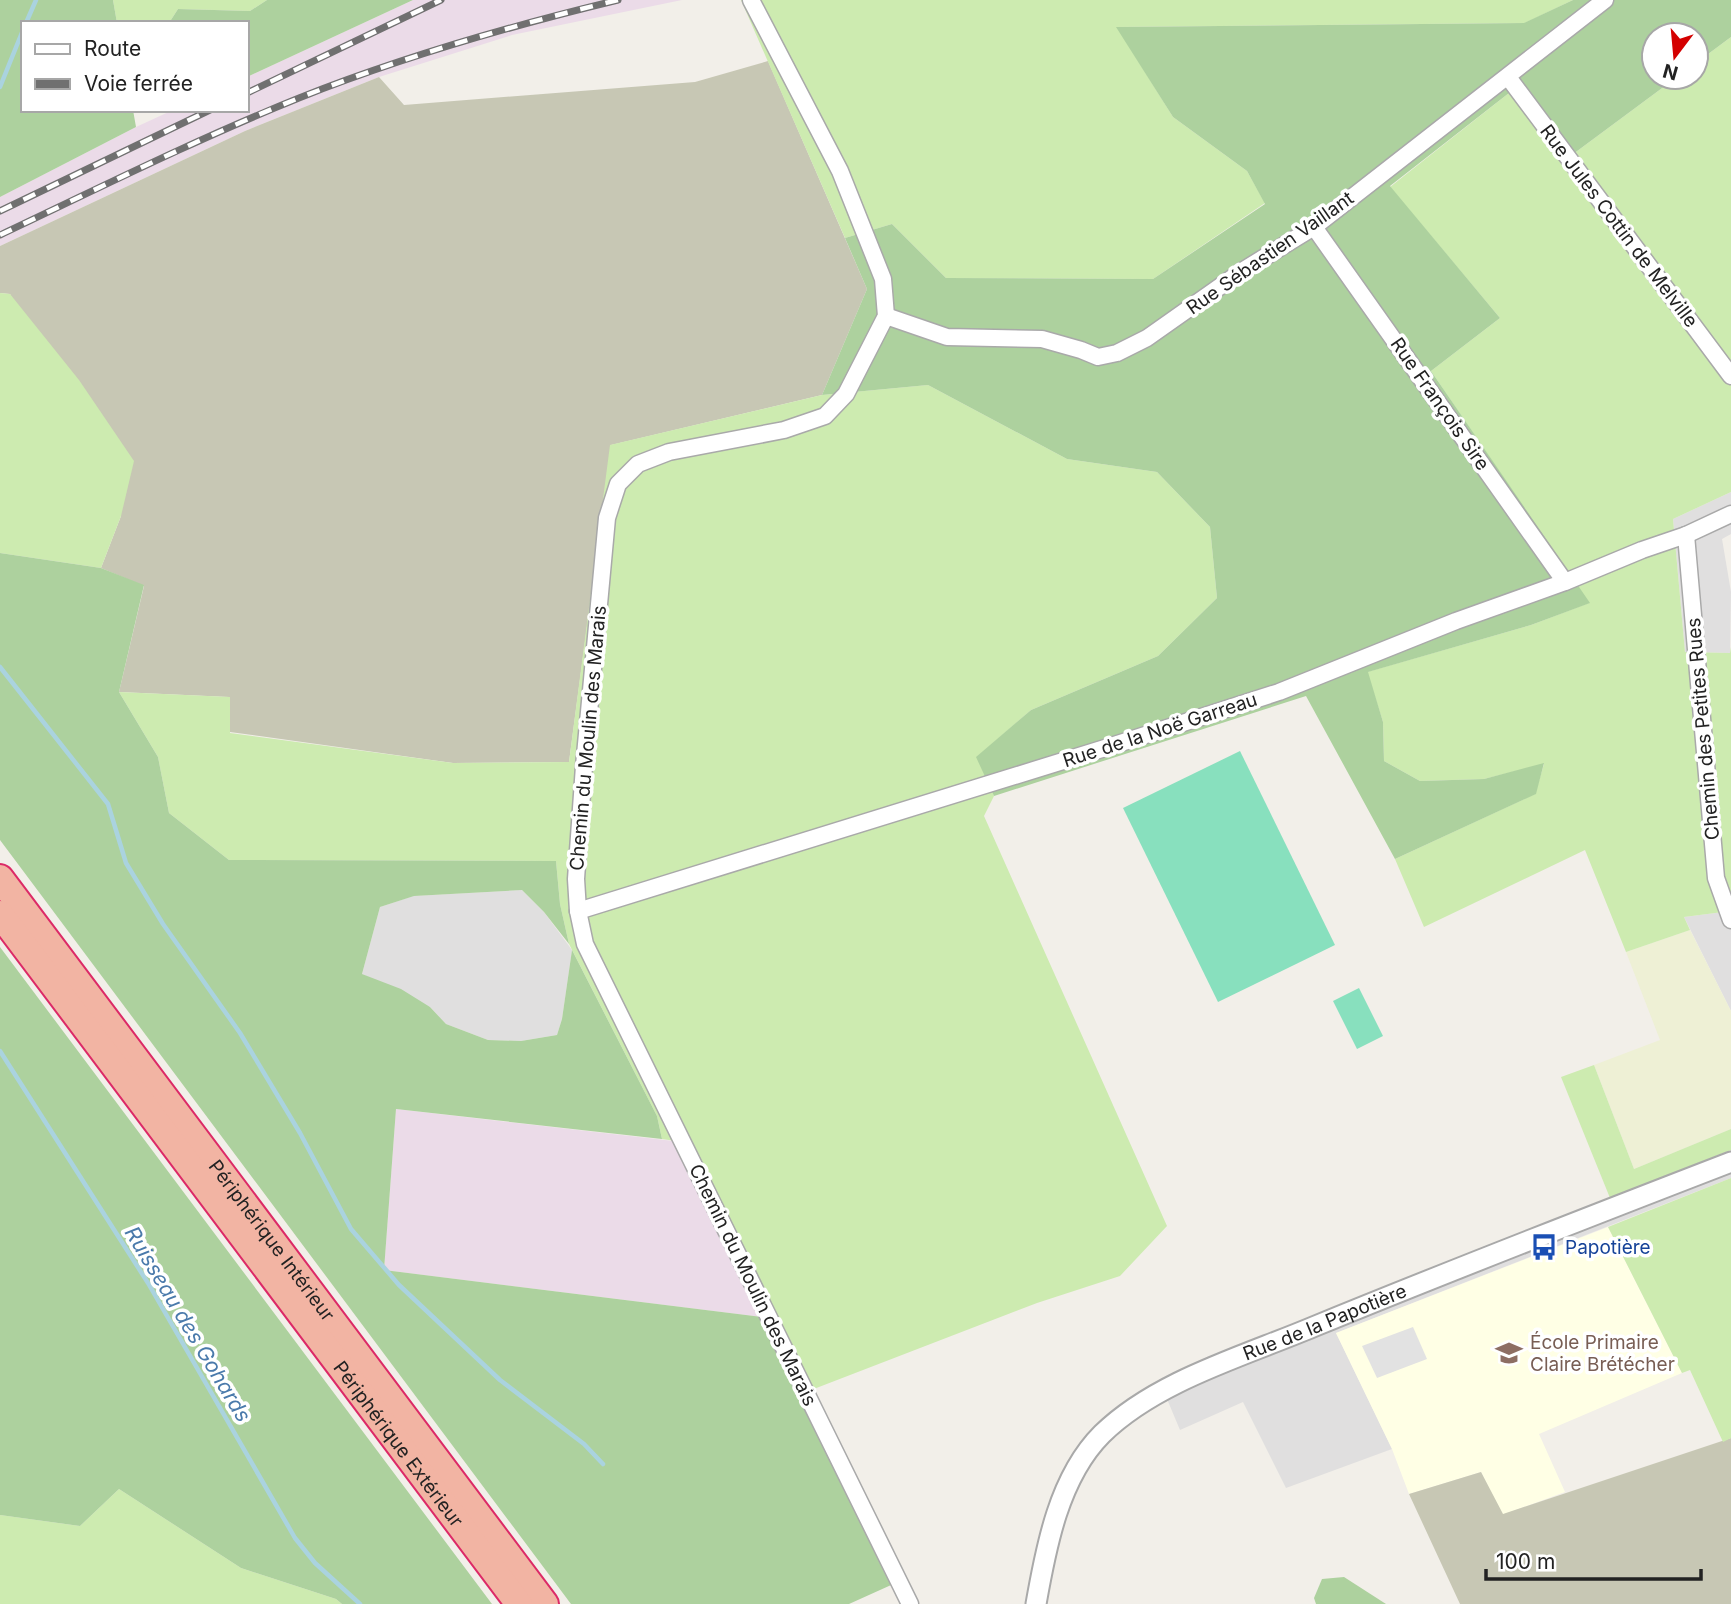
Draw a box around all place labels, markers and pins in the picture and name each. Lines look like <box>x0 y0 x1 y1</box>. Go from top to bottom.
bus stop icon: Papotière <box>1529 1232 1559 1262</box>
place label: Papotière <box>1565 1236 1651 1259</box>
place label: École Primaire Claire Brétécher <box>1530 1330 1675 1376</box>
school or university icon: École Primaire Claire Brétécher <box>1494 1338 1524 1368</box>

